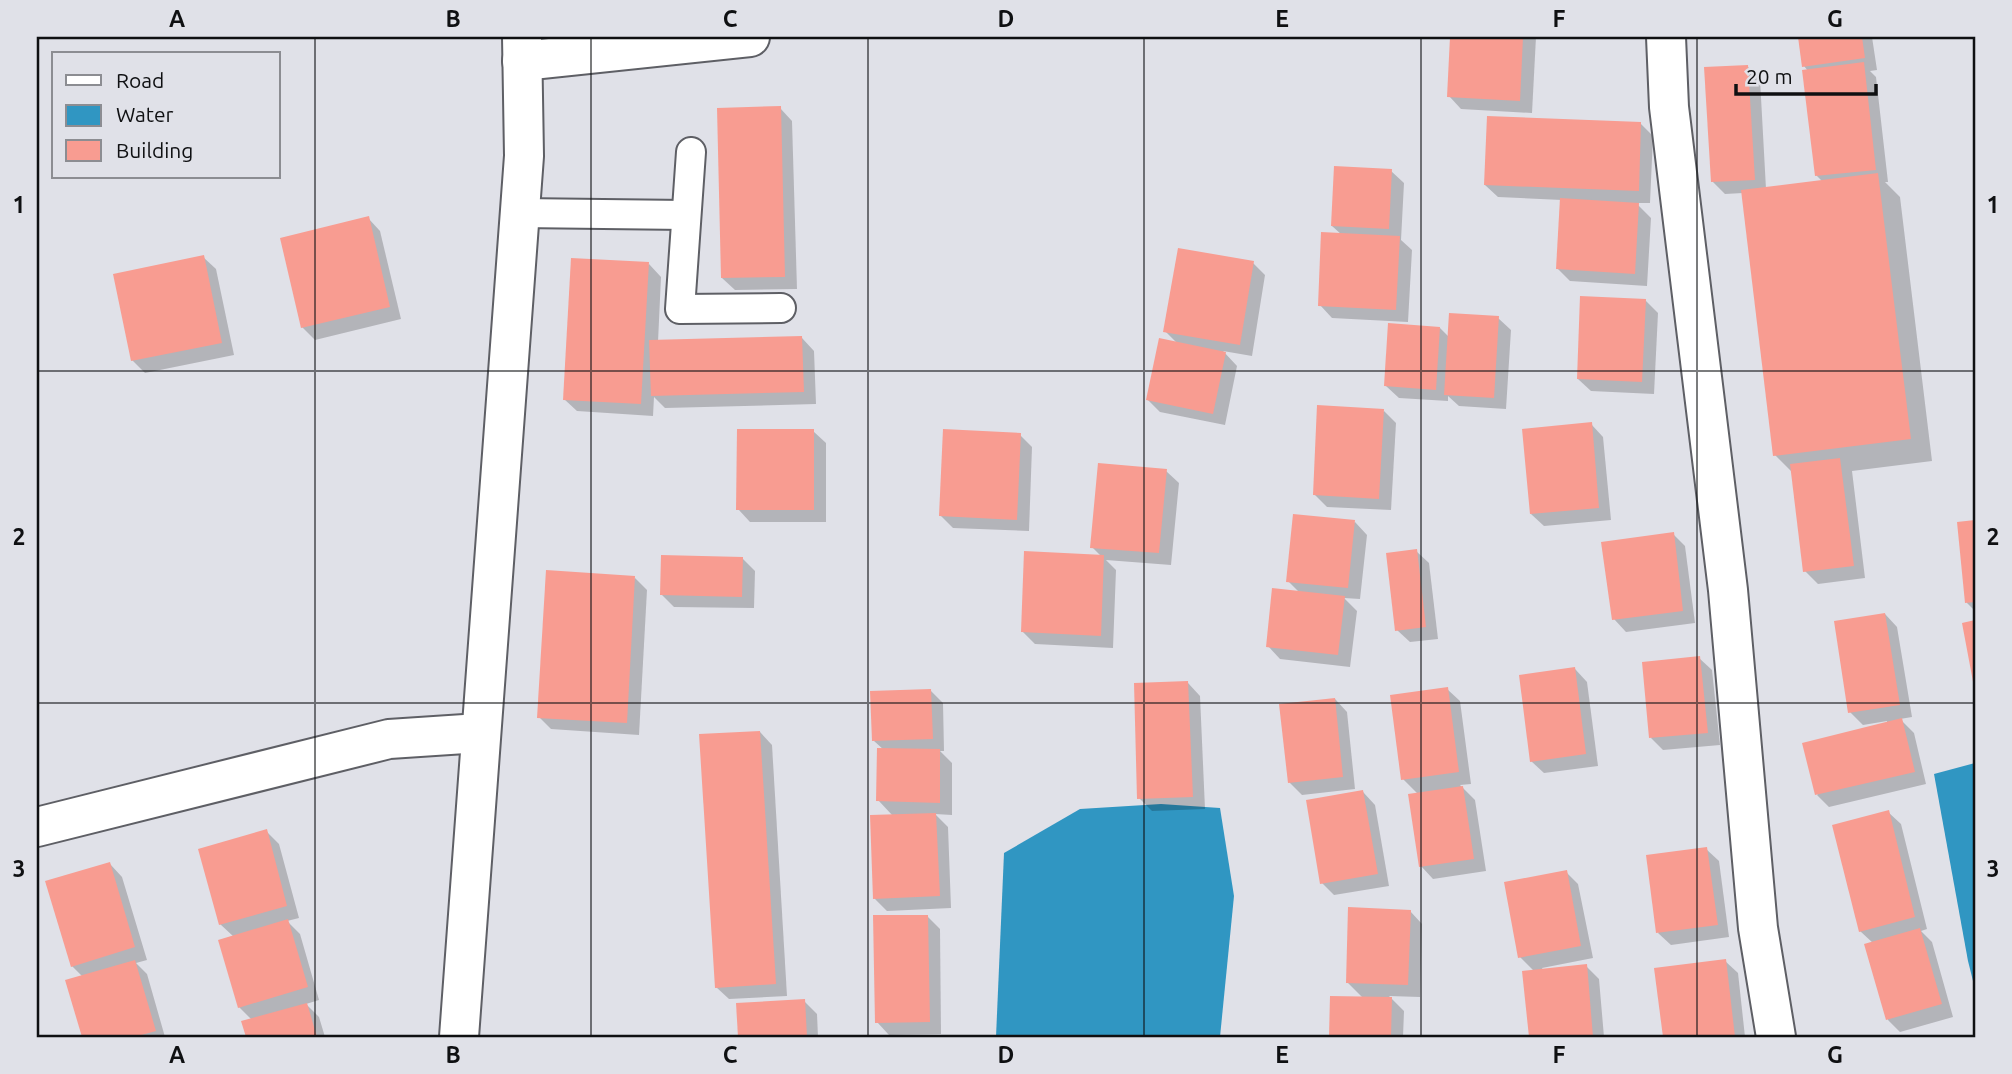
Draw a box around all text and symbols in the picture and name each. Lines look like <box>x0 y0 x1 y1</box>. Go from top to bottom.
text: A <box>169 6 185 31</box>
text: B <box>445 6 461 31</box>
text: C <box>723 6 738 31</box>
text: D <box>998 6 1014 31</box>
text: E <box>1275 6 1289 31</box>
text: F <box>1553 6 1566 31</box>
text: G <box>1827 6 1843 31</box>
legend <box>52 52 280 178</box>
scale bar <box>1736 52 1876 96</box>
text: 20 m <box>1746 64 1793 88</box>
text: Road <box>116 68 164 92</box>
text: Water <box>116 102 174 126</box>
text: Building <box>116 138 193 162</box>
text: 1 <box>13 192 25 217</box>
text: 1 <box>1987 192 1999 217</box>
text: 2 <box>13 524 25 549</box>
text: 2 <box>1987 524 1999 549</box>
text: 3 <box>13 856 25 881</box>
text: 3 <box>1987 856 1999 881</box>
text: A <box>169 1042 185 1067</box>
text: B <box>445 1042 461 1067</box>
text: C <box>723 1042 738 1067</box>
text: D <box>998 1042 1014 1067</box>
text: E <box>1275 1042 1289 1067</box>
text: F <box>1553 1042 1566 1067</box>
text: G <box>1827 1042 1843 1067</box>

